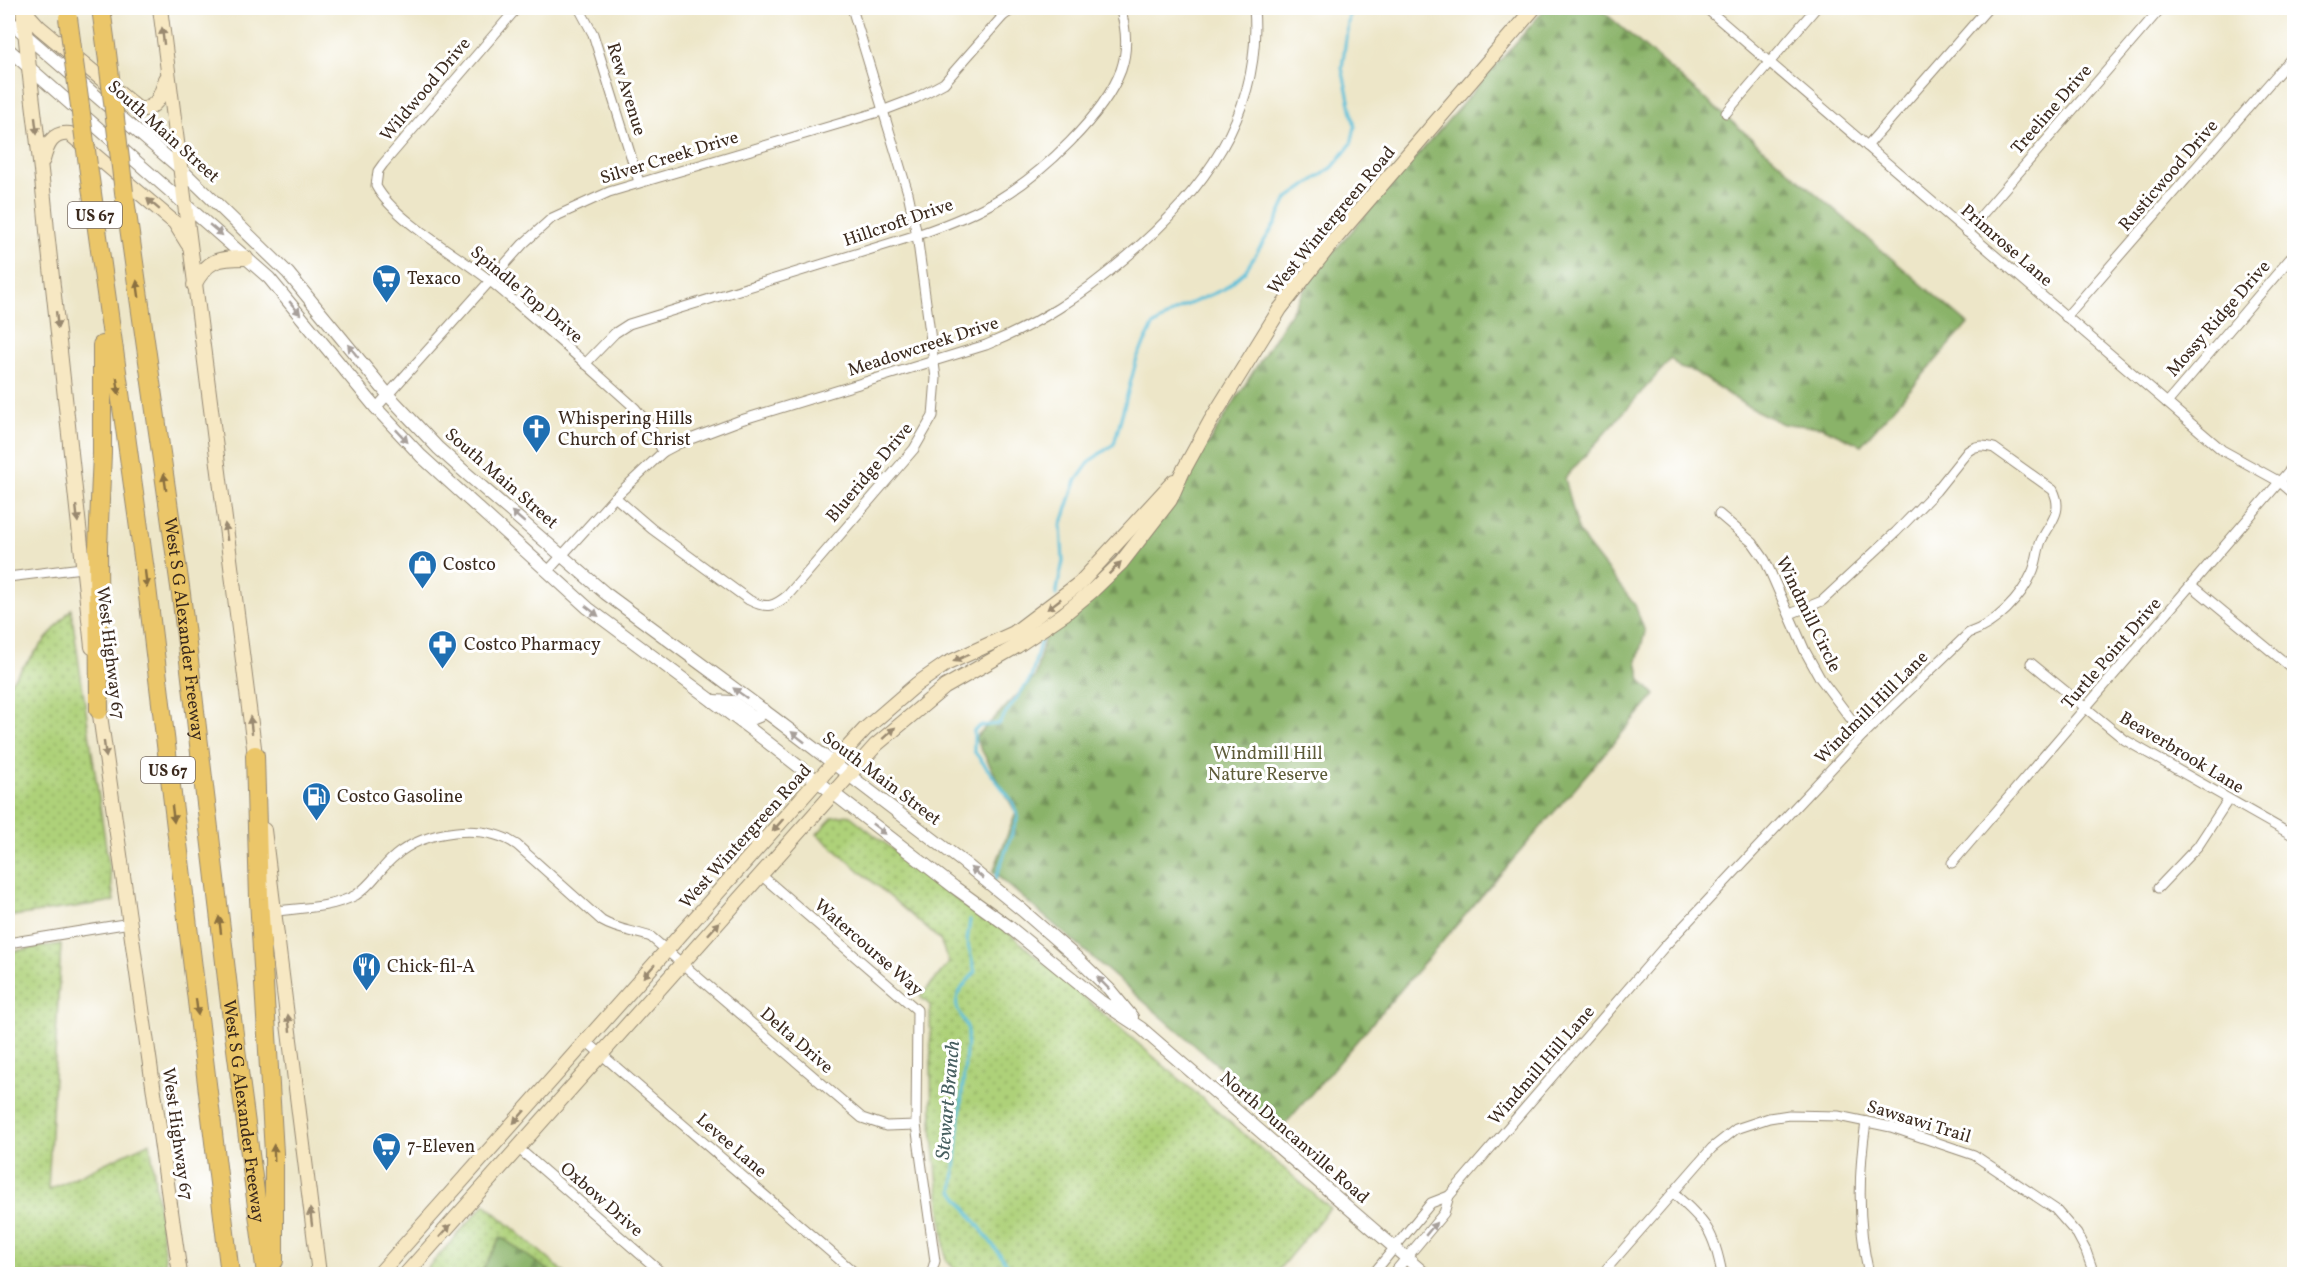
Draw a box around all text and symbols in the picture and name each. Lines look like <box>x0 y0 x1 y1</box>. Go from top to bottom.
one-way arrow <box>159 26 168 45</box>
street label: Wildwood Drive <box>375 32 477 147</box>
street label: Rew Avenue <box>600 40 652 139</box>
street label: Treeline Drive <box>2006 59 2098 160</box>
street label: South Main Street <box>102 75 224 189</box>
street label: Rusticwood Drive <box>2114 115 2225 237</box>
one-way arrow <box>31 117 41 136</box>
street label: Silver Creek Drive <box>597 126 742 191</box>
street label: West Wintergreen Road <box>1262 141 1402 301</box>
street label: Hillcroft Drive <box>840 193 957 254</box>
one-way arrow <box>145 198 161 211</box>
street label: Primrose Lane <box>1955 199 2057 293</box>
road number: US 67 <box>68 202 122 228</box>
one-way arrow <box>208 223 223 236</box>
street label: Spindle Top Drive <box>464 240 588 350</box>
street label: Mossy Ridge Drive <box>2161 255 2277 383</box>
supermarket icon: Texaco <box>370 262 402 304</box>
place label: Texaco <box>407 267 461 292</box>
one-way arrow <box>133 279 142 298</box>
one-way arrow <box>289 300 302 316</box>
one-way arrow <box>52 311 62 330</box>
street label: Meadowcreek Drive <box>845 311 1002 384</box>
one-way arrow <box>347 343 359 358</box>
one-way arrow <box>113 376 122 395</box>
place label: Whispering Hills Church of Christ <box>558 407 693 453</box>
church icon: Whispering Hills Church of Christ <box>521 412 553 454</box>
street label: Blueridge Drive <box>821 418 919 528</box>
street label: South Main Street <box>439 423 563 535</box>
one-way arrow <box>395 428 408 443</box>
one-way arrow <box>160 472 169 491</box>
one-way arrow <box>72 505 82 524</box>
one-way arrow <box>510 511 526 524</box>
street label: West S G Alexander Freeway <box>156 516 209 742</box>
one-way arrow <box>222 522 231 541</box>
shop icon: Costco <box>406 548 438 590</box>
place label: Costco <box>443 553 496 578</box>
street label: Windmill Circle <box>1769 553 1846 677</box>
one-way arrow <box>1108 562 1122 576</box>
one-way arrow <box>141 569 151 588</box>
street label: West Highway 67 <box>89 585 130 721</box>
street label: Turtle Point Drive <box>2056 593 2168 715</box>
one-way arrow <box>1047 597 1062 609</box>
one-way arrow <box>584 604 599 616</box>
pharmacy icon: Costco Pharmacy <box>427 628 459 670</box>
place label: Costco Pharmacy <box>464 633 601 658</box>
street label: Windmill Hill Lane <box>1810 646 1934 770</box>
one-way arrow <box>952 653 969 662</box>
one-way arrow <box>732 687 748 699</box>
street label: Beaverbrook Lane <box>2114 706 2248 800</box>
one-way arrow <box>246 716 256 735</box>
street label: South Main Street <box>816 726 946 832</box>
one-way arrow <box>881 727 896 740</box>
one-way arrow <box>790 731 806 744</box>
one-way arrow <box>101 740 110 759</box>
park label: Windmill Hill Nature Reserve <box>1208 742 1328 788</box>
road number: US 67 <box>141 757 195 783</box>
street label: West Wintergreen Road <box>674 759 818 915</box>
fuel station icon: Costco Gasoline <box>300 780 332 822</box>
place label: Costco Gasoline <box>337 785 463 810</box>
one-way arrow <box>168 805 178 824</box>
one-way arrow <box>772 817 785 832</box>
one-way arrow <box>871 823 887 836</box>
one-way arrow <box>969 867 984 880</box>
street label: Watercourse Way <box>808 894 928 1003</box>
one-way arrow <box>215 916 225 935</box>
one-way arrow <box>707 921 720 936</box>
restaurant icon: Chick-fil-A <box>350 950 382 992</box>
place label: Chick-fil-A <box>387 955 475 980</box>
one-way arrow <box>643 963 656 978</box>
one-way arrow <box>1096 976 1110 991</box>
one-way arrow <box>192 998 202 1017</box>
street label: West S G Alexander Freeway <box>216 998 270 1225</box>
street label: Windmill Hill Lane <box>1483 1001 1601 1131</box>
street label: Delta Drive <box>754 1002 838 1080</box>
one-way arrow <box>284 1013 294 1032</box>
water label: Stewart Branch <box>930 1039 968 1161</box>
street label: West Highway 67 <box>155 1066 198 1202</box>
street label: North Duncanville Road <box>1214 1066 1374 1210</box>
street label: Sawsawi Trail <box>1863 1095 1974 1150</box>
street label: Levee Lane <box>690 1108 772 1184</box>
one-way arrow <box>513 1109 526 1124</box>
supermarket icon: 7-Eleven <box>370 1130 402 1172</box>
place label: 7-Eleven <box>407 1135 475 1160</box>
one-way arrow <box>269 1144 279 1163</box>
street label: Oxbow Drive <box>554 1157 648 1243</box>
one-way arrow <box>307 1207 316 1226</box>
one-way arrow <box>1424 1221 1437 1237</box>
one-way arrow <box>438 1224 451 1239</box>

